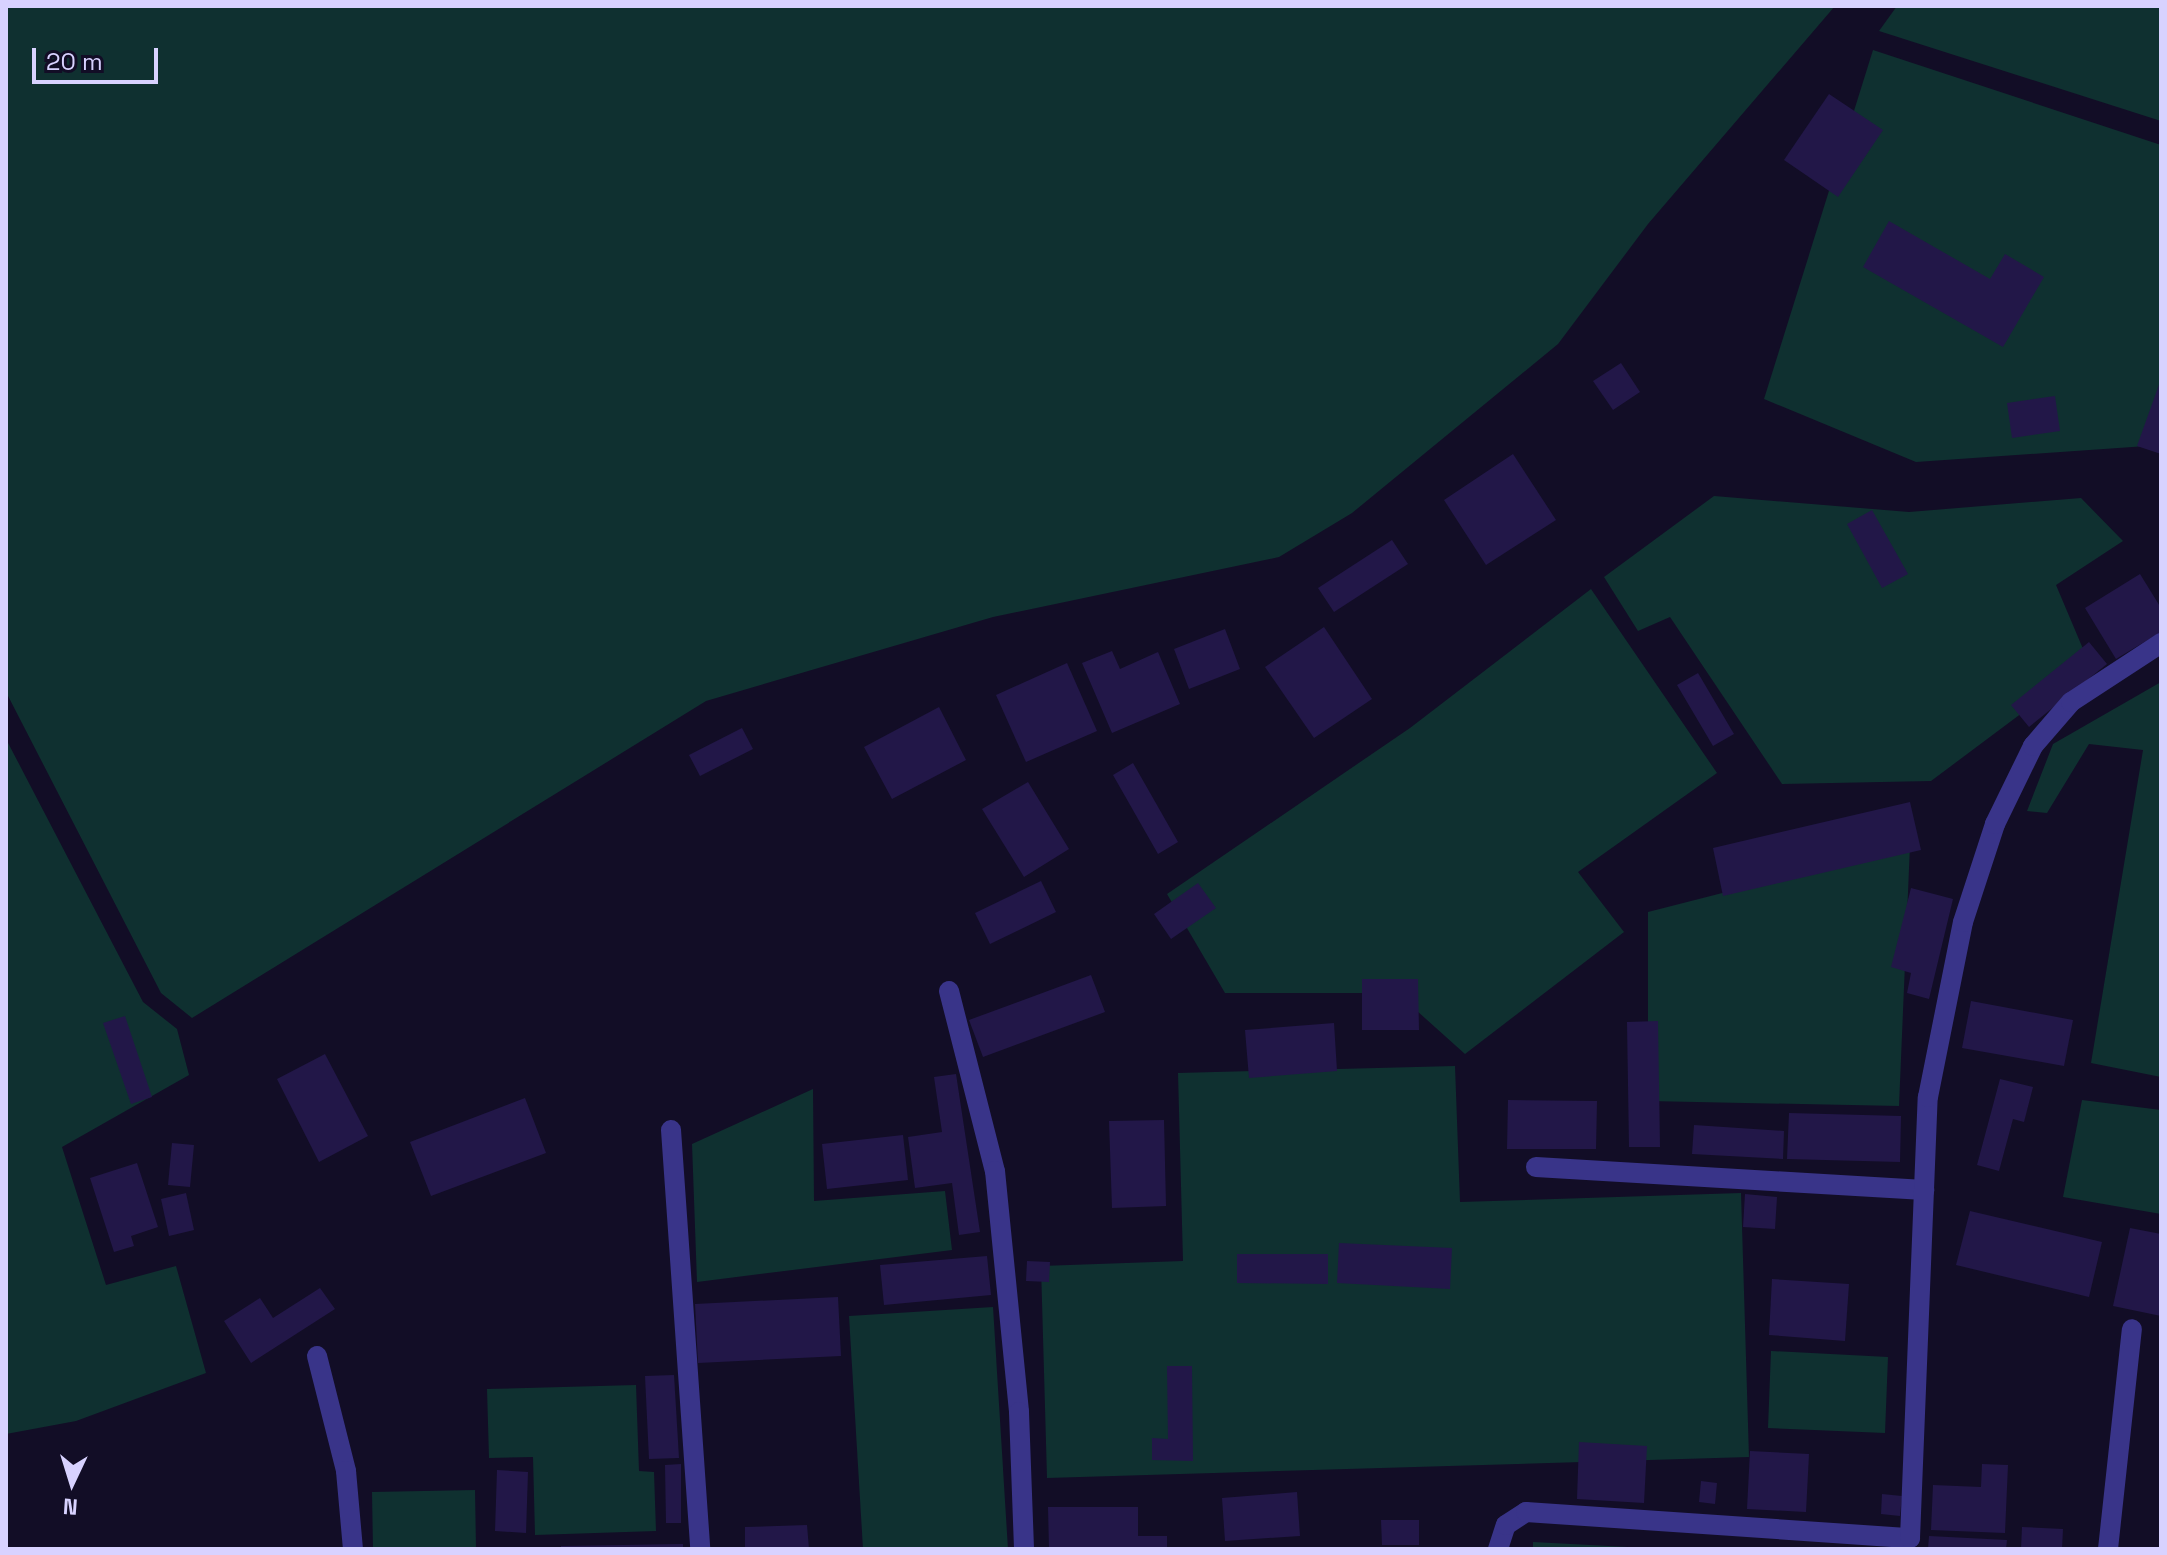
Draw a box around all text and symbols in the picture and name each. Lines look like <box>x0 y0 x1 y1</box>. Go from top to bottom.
scale bar <box>36 32 162 82</box>
text: 20 m <box>46 46 103 77</box>
north arrow <box>32 1443 112 1523</box>
text: N <box>62 1492 79 1521</box>

